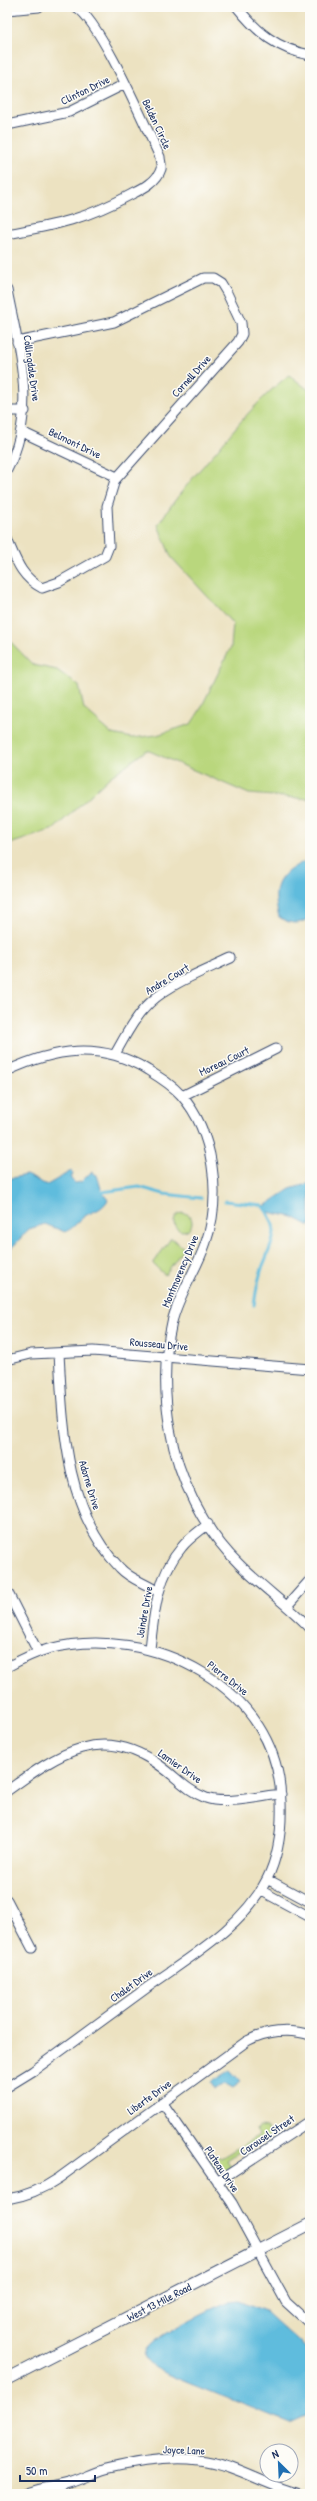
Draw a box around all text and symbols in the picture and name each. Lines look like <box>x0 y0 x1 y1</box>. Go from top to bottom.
street label: Clinton Drive <box>58 72 112 108</box>
street label: Belden Circle <box>139 97 175 152</box>
street label: Collingdale Drive <box>20 334 44 403</box>
street label: Cornell Drive <box>168 352 214 400</box>
street label: Belmont Drive <box>46 424 104 462</box>
street label: Andre Court <box>143 960 192 998</box>
street label: Moreau Court <box>197 1043 251 1079</box>
street label: Montmorency Drive <box>158 1232 202 1309</box>
street label: Rousseau Drive <box>129 1334 189 1354</box>
street label: Adorne Drive <box>76 1459 104 1512</box>
street label: Joindre Drive <box>133 1585 156 1639</box>
street label: Pierre Drive <box>205 1658 252 1699</box>
street label: Lamier Drive <box>155 1746 205 1786</box>
street label: Chalet Drive <box>107 1964 156 2005</box>
street label: Liberte Drive <box>124 2076 174 2118</box>
street label: Carousel Street <box>237 2111 297 2158</box>
street label: Plateau Drive <box>201 2143 243 2195</box>
street label: West 13 Mile Road <box>125 2280 194 2324</box>
street label: Joyce Lane <box>163 2442 206 2458</box>
north arrow <box>259 2443 299 2483</box>
text: N <box>269 2446 281 2461</box>
scale bar <box>20 2457 95 2483</box>
text: 50 m <box>26 2462 47 2479</box>

